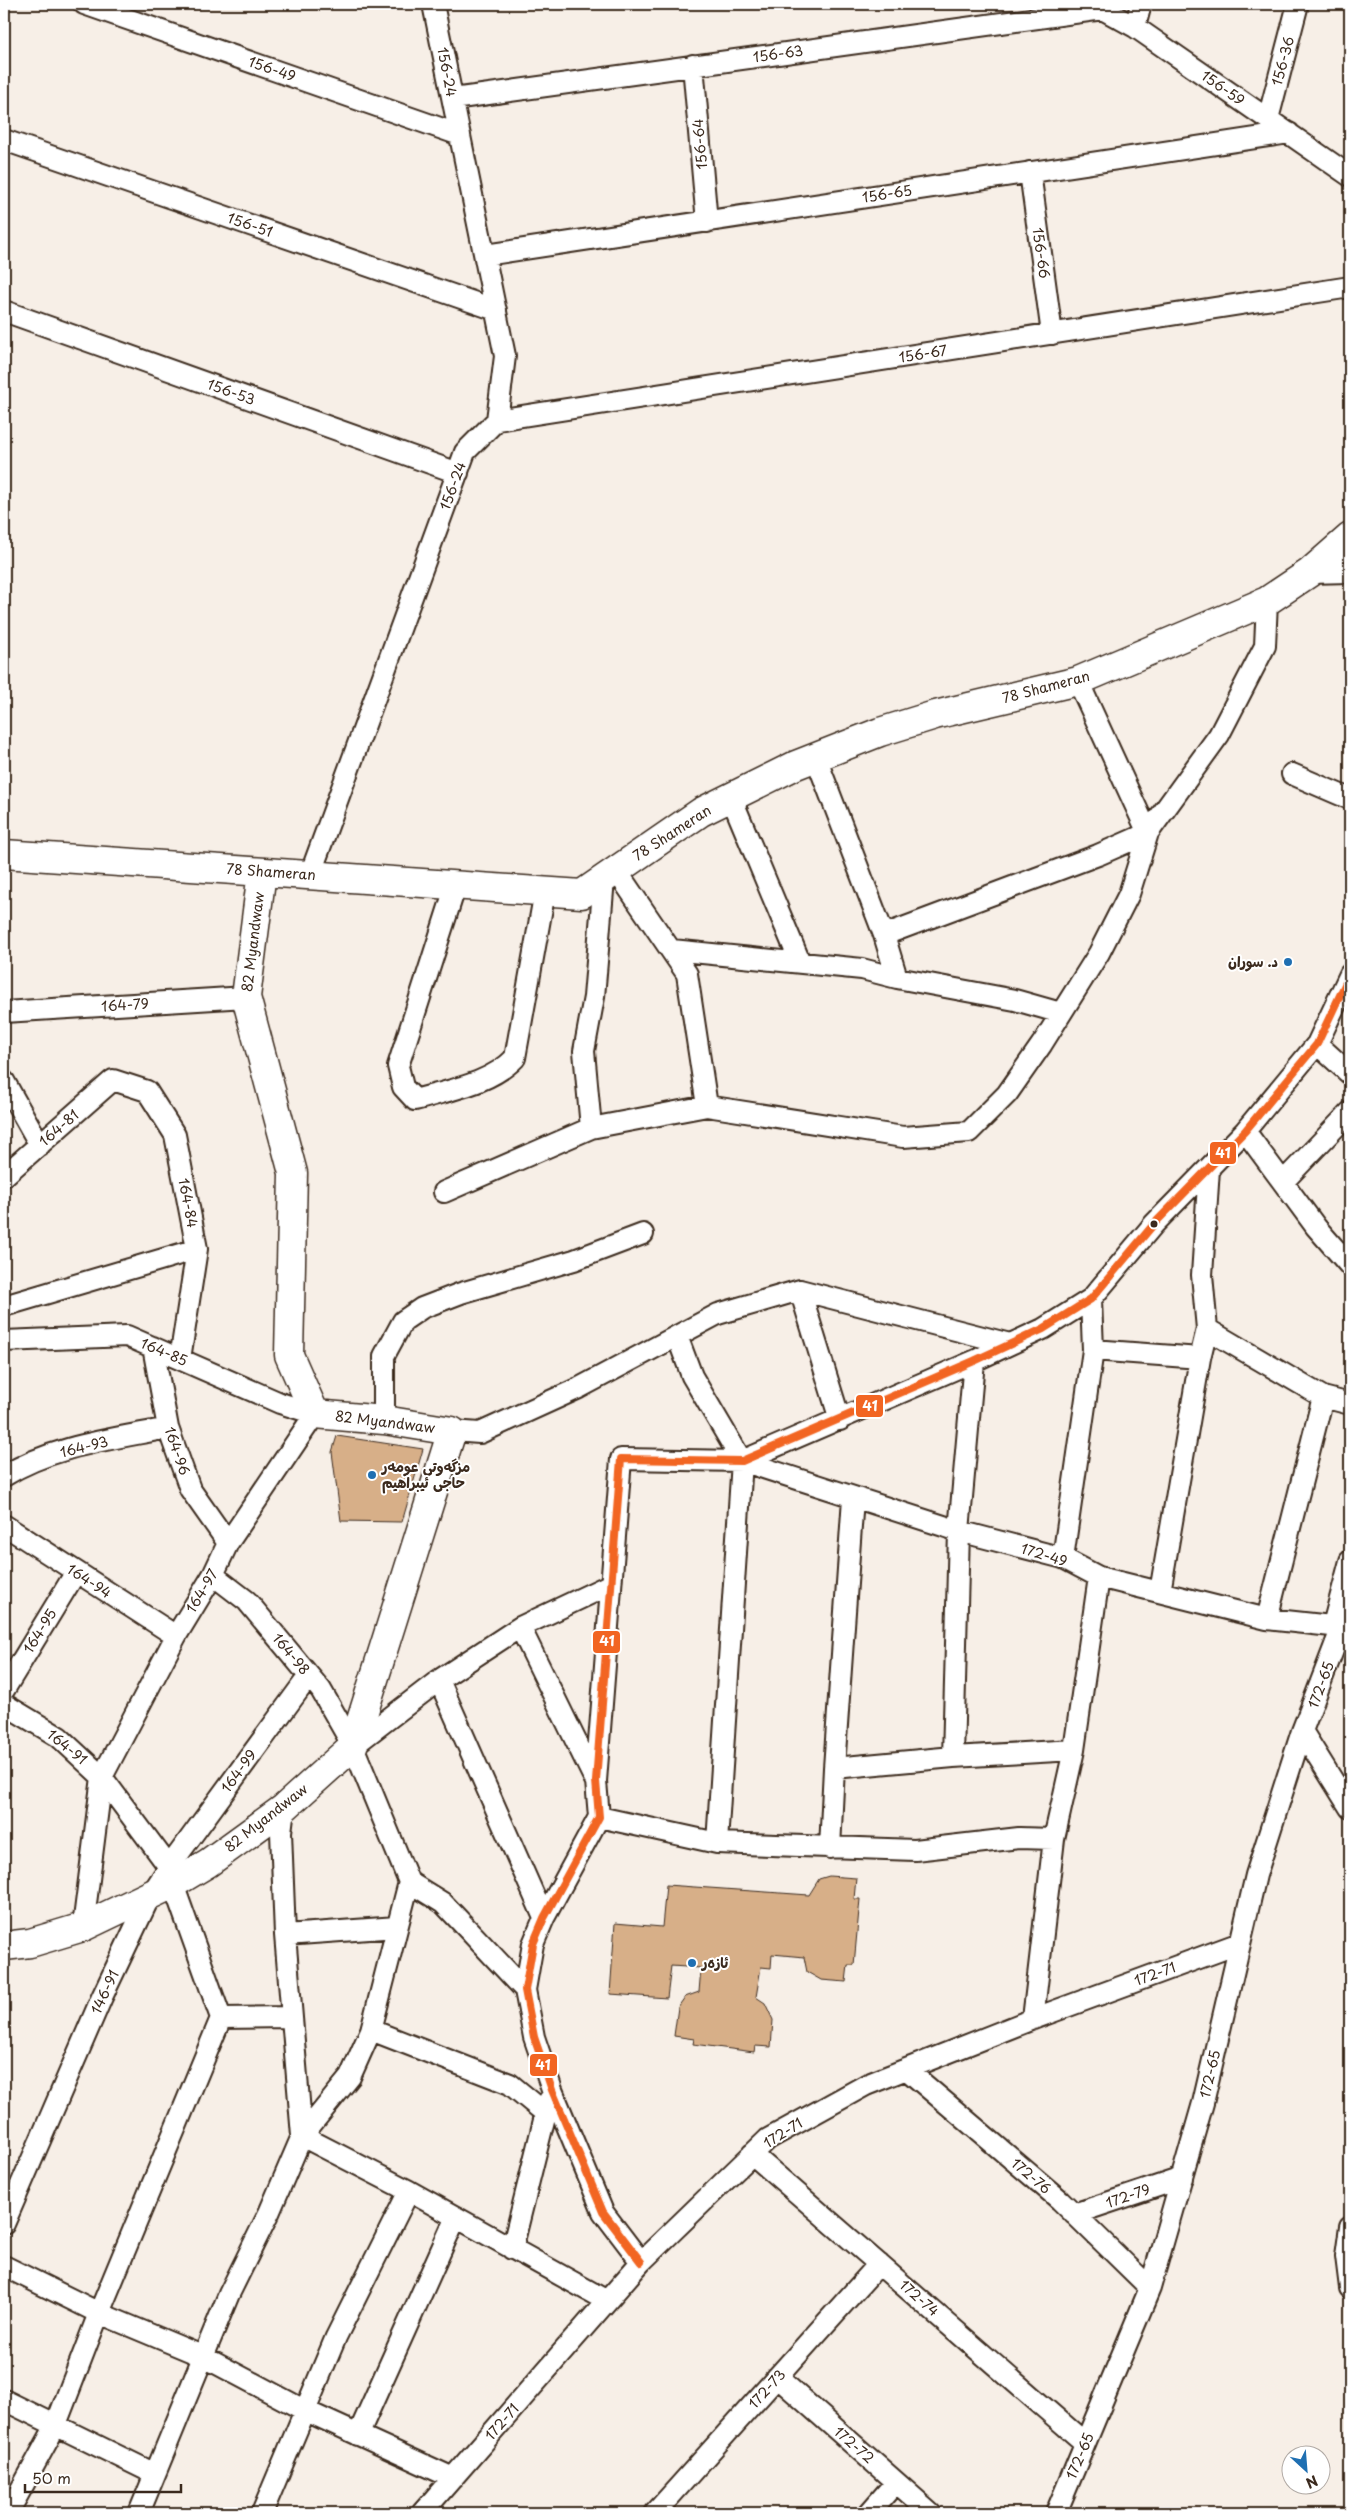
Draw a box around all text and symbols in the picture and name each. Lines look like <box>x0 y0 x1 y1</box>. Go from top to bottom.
street label: 156-36 <box>1266 34 1299 88</box>
street label: 156-63 <box>751 40 804 67</box>
street label: 156-24 <box>432 45 463 99</box>
street label: 156-49 <box>246 51 299 86</box>
street label: 156-59 <box>1197 65 1250 110</box>
street label: 156-64 <box>687 118 712 170</box>
street label: 156-65 <box>860 179 913 208</box>
street label: 156-51 <box>225 207 276 242</box>
street label: 156-66 <box>1028 226 1055 280</box>
street label: 156-67 <box>897 339 949 368</box>
street label: 156-53 <box>204 373 258 410</box>
street label: 156-24 <box>434 459 471 513</box>
street label: 78 Shameran <box>1000 665 1092 708</box>
street label: 78 Shameran <box>628 799 715 866</box>
street label: 78 Shameran <box>226 858 316 885</box>
street label: 82 Myandwaw <box>236 890 269 993</box>
place label: د. سوران <box>1228 951 1278 972</box>
marker: د. سوران <box>1282 956 1294 968</box>
street label: 164-79 <box>100 992 149 1017</box>
street label: 164-81 <box>34 1104 83 1151</box>
line badge: 41 <box>1209 1141 1237 1165</box>
text: 41 <box>1215 1142 1231 1163</box>
street label: 164-84 <box>173 1176 204 1230</box>
unlabelled marker <box>1149 1219 1159 1229</box>
street label: 164-85 <box>137 1332 191 1371</box>
line badge: 41 <box>855 1394 884 1418</box>
text: 41 <box>862 1395 878 1416</box>
street label: 82 Myandwaw <box>334 1405 437 1438</box>
street label: 164-96 <box>159 1424 196 1478</box>
street label: 164-93 <box>57 1430 110 1463</box>
place label: مزگەوتی عومەر حاجی ئیبراهیم <box>380 1456 470 1494</box>
marker: مزگەوتی عومەر حاجی ئیبراهیم <box>366 1469 378 1481</box>
street label: 172-49 <box>1018 1538 1070 1572</box>
street label: 164-94 <box>63 1558 116 1603</box>
street label: 164-97 <box>180 1565 223 1617</box>
street label: 164-95 <box>18 1604 62 1657</box>
street label: 164-98 <box>268 1628 315 1679</box>
line badge: 41 <box>592 1630 621 1654</box>
text: 41 <box>599 1630 615 1651</box>
street label: 172-65 <box>1302 1658 1339 1711</box>
street label: 164-91 <box>43 1724 92 1769</box>
street label: 164-99 <box>216 1745 262 1797</box>
street label: 82 Myandwaw <box>220 1778 312 1857</box>
place label: ئازەر <box>700 1952 729 1973</box>
street label: 172-71 <box>1131 1956 1179 1991</box>
marker: ئازەر <box>686 1957 698 1969</box>
street label: 146-91 <box>85 1966 124 2017</box>
street label: 172-65 <box>1194 2048 1225 2100</box>
line badge: 41 <box>529 2053 558 2077</box>
text: 41 <box>535 2054 551 2075</box>
street label: 172-71 <box>759 2112 807 2153</box>
street label: 172-76 <box>1007 2153 1056 2199</box>
street label: 172-79 <box>1103 2178 1153 2213</box>
street label: 172-74 <box>895 2274 944 2321</box>
street label: 172-73 <box>743 2364 790 2413</box>
street label: 172-71 <box>480 2399 524 2445</box>
street label: 172-72 <box>830 2421 879 2468</box>
street label: 172-65 <box>1060 2429 1099 2482</box>
north arrow <box>1282 2444 1332 2494</box>
scale bar <box>25 2462 181 2494</box>
text: 50 m <box>32 2466 71 2489</box>
text: N <box>1302 2470 1322 2494</box>

